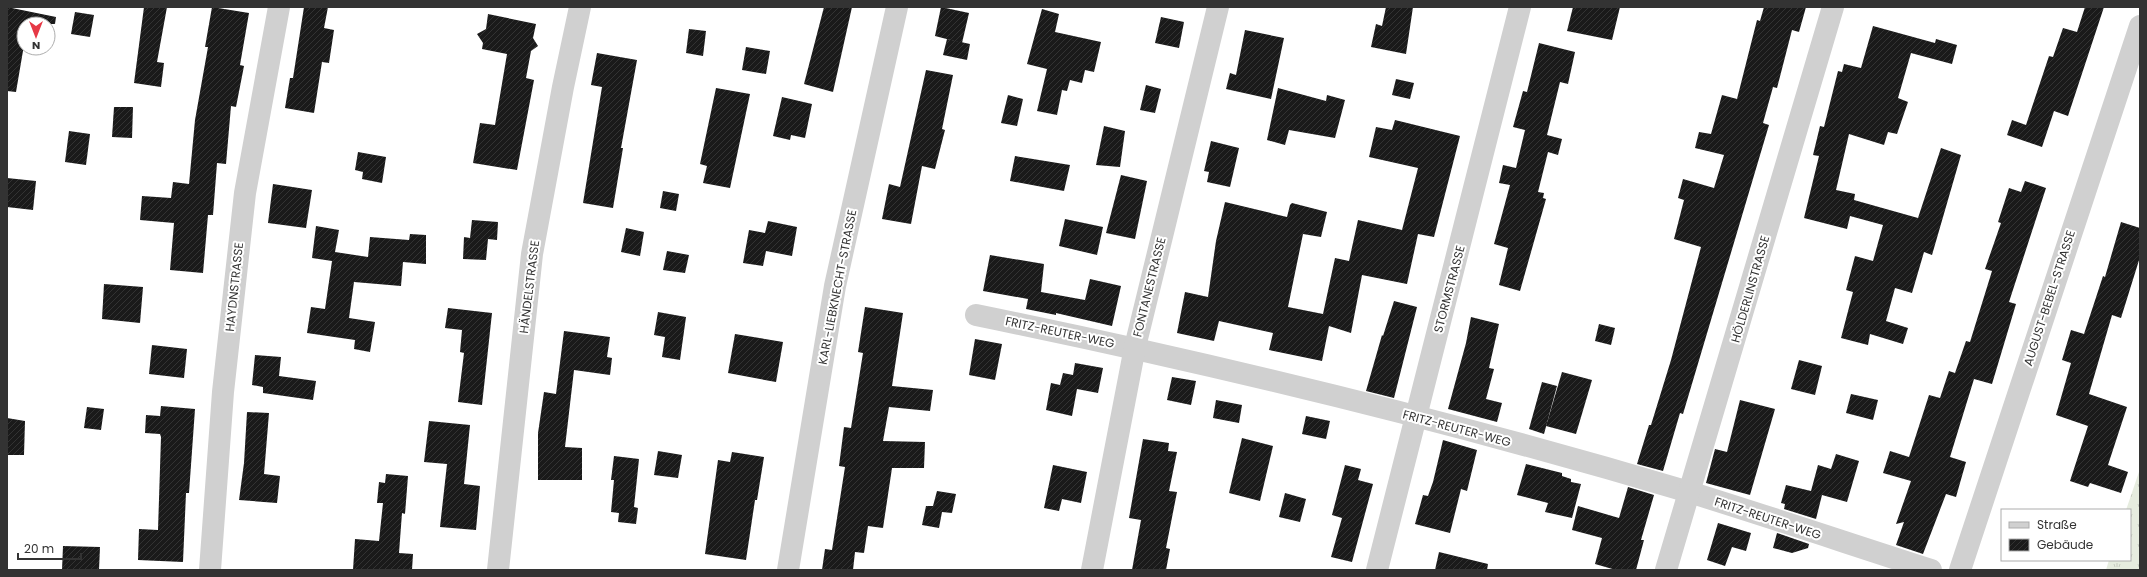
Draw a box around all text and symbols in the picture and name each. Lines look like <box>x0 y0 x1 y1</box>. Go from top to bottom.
north arrow <box>16 16 56 56</box>
text: N <box>32 38 40 54</box>
street label: KARL-LIEBKNECHT-STRASSE <box>814 208 860 366</box>
street label: AUGUST-BEBEL-STRASSE <box>2019 228 2079 368</box>
street label: HÖLDERLINSTRASSE <box>1727 234 1773 344</box>
street label: FONTANESTRASSE <box>1128 235 1170 339</box>
street label: HÄNDELSTRASSE <box>515 239 543 335</box>
street label: HAYDNSTRASSE <box>221 242 247 332</box>
street label: STORMSTRASSE <box>1429 243 1469 335</box>
street label: FRITZ-REUTER-WEG <box>1004 312 1116 352</box>
street label: FRITZ-REUTER-WEG <box>1401 405 1513 451</box>
street label: FRITZ-REUTER-WEG <box>1712 493 1824 543</box>
legend <box>2001 509 2131 561</box>
text: Straße <box>2037 516 2077 533</box>
scale bar <box>18 535 81 561</box>
text: Gebäude <box>2037 536 2093 553</box>
text: 20 m <box>24 540 54 557</box>

